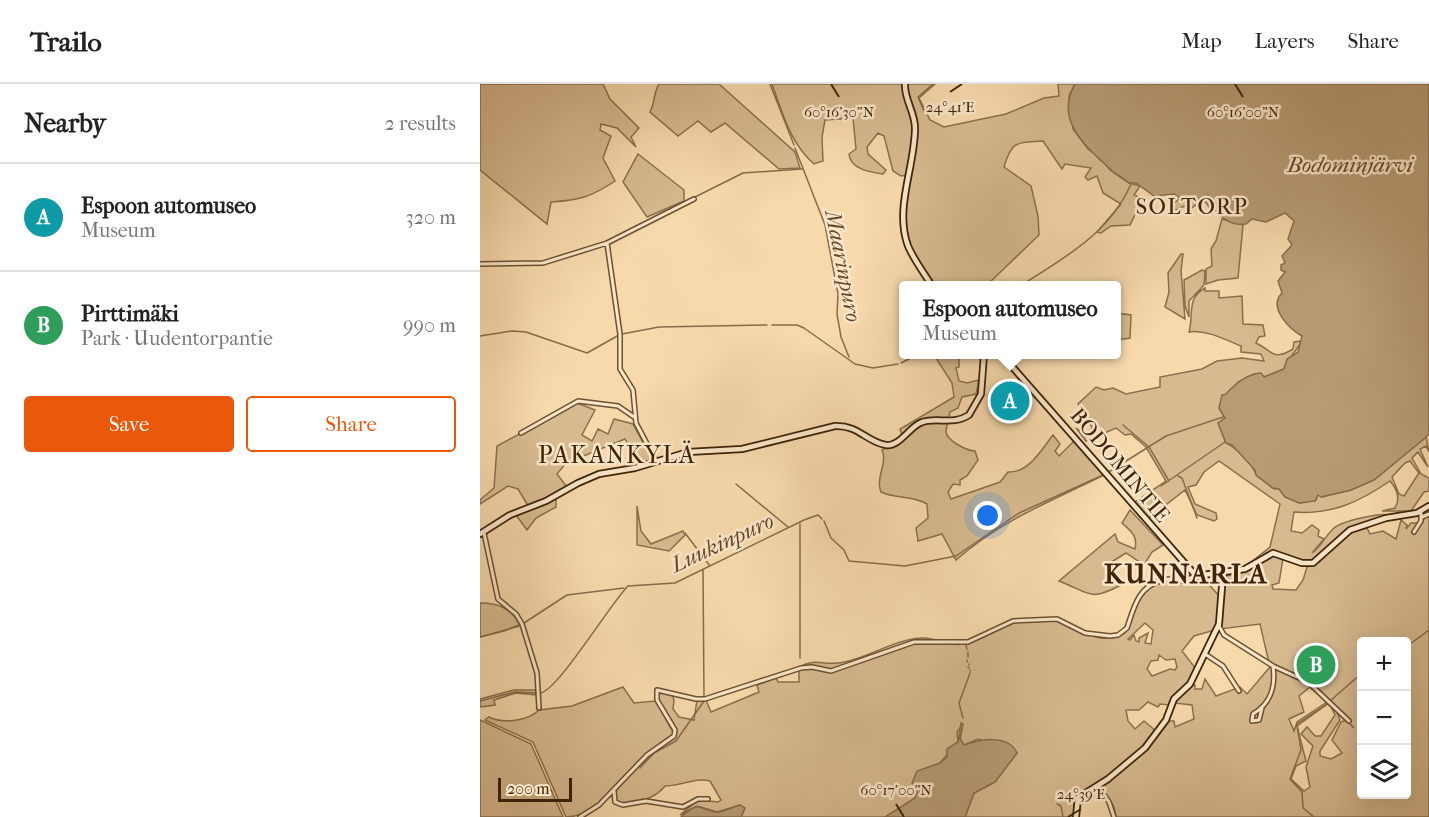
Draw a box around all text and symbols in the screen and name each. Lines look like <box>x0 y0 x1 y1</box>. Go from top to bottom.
text: Trailo <box>30 25 102 58</box>
text: Map <box>1181 29 1222 53</box>
text: Layers <box>1255 29 1314 53</box>
text: Share <box>1347 29 1399 53</box>
text: 24°41'E <box>926 98 974 116</box>
text: 60°16'30"N <box>804 103 875 121</box>
text: 60°16'00"N <box>1207 103 1280 121</box>
text: Nearby <box>24 108 106 139</box>
text: 2 results <box>385 112 456 135</box>
water label: Bodominjärvi <box>1286 152 1414 178</box>
text: Espoon automuseo <box>81 193 256 219</box>
district label: SOLTORP <box>1136 194 1248 220</box>
text: A <box>37 206 50 229</box>
text: 320 m <box>406 206 456 229</box>
water label: Maarinpuro <box>819 206 867 324</box>
text: Museum <box>81 219 156 242</box>
popup <box>899 281 1121 359</box>
text: Espoon automuseo <box>922 296 1098 322</box>
text: Pirttimäki <box>81 301 179 327</box>
text: B <box>37 314 50 337</box>
text: 990 m <box>403 314 456 337</box>
text: Museum <box>922 322 997 345</box>
text: Park · Uudentorpantie <box>81 327 273 350</box>
pin: A <box>990 378 1030 424</box>
button: Save <box>24 396 234 452</box>
button: Share <box>246 396 456 452</box>
street label: BODOMINTIE <box>1066 403 1175 527</box>
district label: PAKANKYLÄ <box>538 440 696 469</box>
your location <box>973 501 1002 530</box>
water label: Luukinpuro <box>665 508 778 579</box>
district label: KUNNARLA <box>1104 558 1268 590</box>
map controls <box>1357 637 1411 799</box>
button: + <box>1357 637 1411 691</box>
pin: B <box>1296 642 1336 688</box>
button: − <box>1357 691 1411 745</box>
button: layers <box>1357 745 1411 799</box>
scale bar <box>498 775 572 802</box>
text: 200 m <box>507 779 550 798</box>
text: 60°17'00"N <box>860 781 932 799</box>
text: 24°39'E <box>1057 785 1105 803</box>

